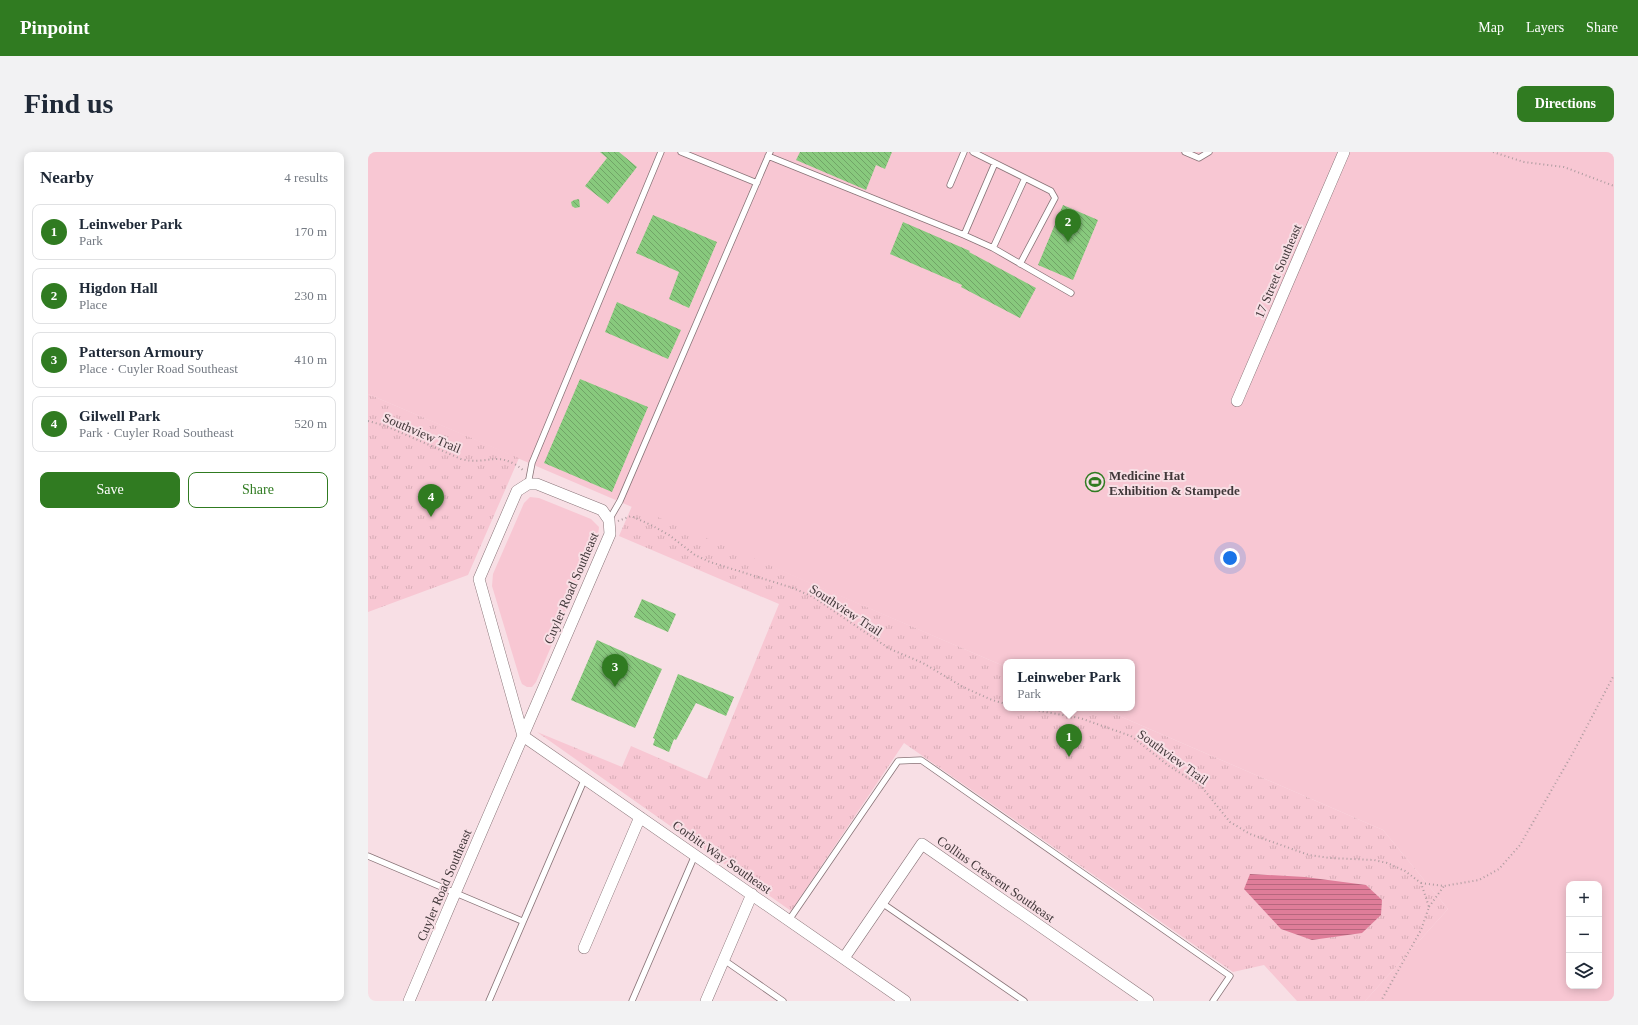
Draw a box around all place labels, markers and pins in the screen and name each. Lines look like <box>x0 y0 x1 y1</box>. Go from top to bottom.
pin: 2 <box>1055 209 1081 242</box>
place label: Medicine Hat Exhibition & Stampede <box>1109 468 1240 498</box>
sports icon: Medicine Hat Exhibition & Stampede <box>1084 471 1106 493</box>
pin: 4 <box>418 484 444 517</box>
pin: 3 <box>602 654 628 687</box>
pin: 1 <box>1056 724 1082 757</box>

